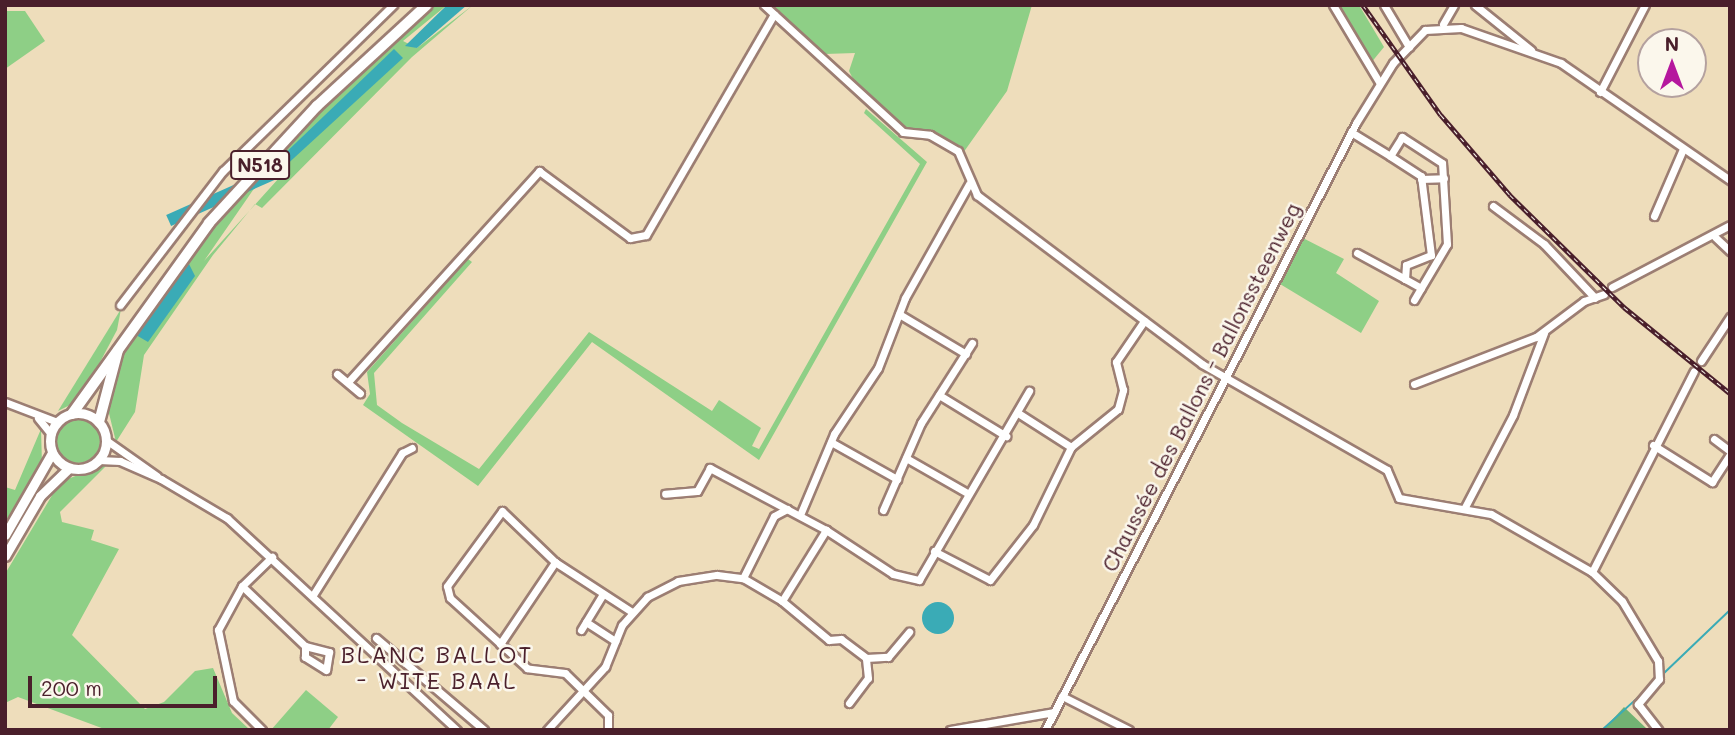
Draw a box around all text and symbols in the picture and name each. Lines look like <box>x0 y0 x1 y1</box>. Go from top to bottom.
north arrow <box>1637 28 1707 98</box>
text: N <box>1665 31 1679 56</box>
road number: N518 <box>229 150 292 181</box>
street label: Chaussée des Ballons - Ballonssteenweg <box>1097 198 1305 576</box>
district label: BLANC BALLOT - WITE BAAL <box>342 640 532 694</box>
scale bar <box>32 662 220 706</box>
text: 200 m <box>41 674 102 701</box>

